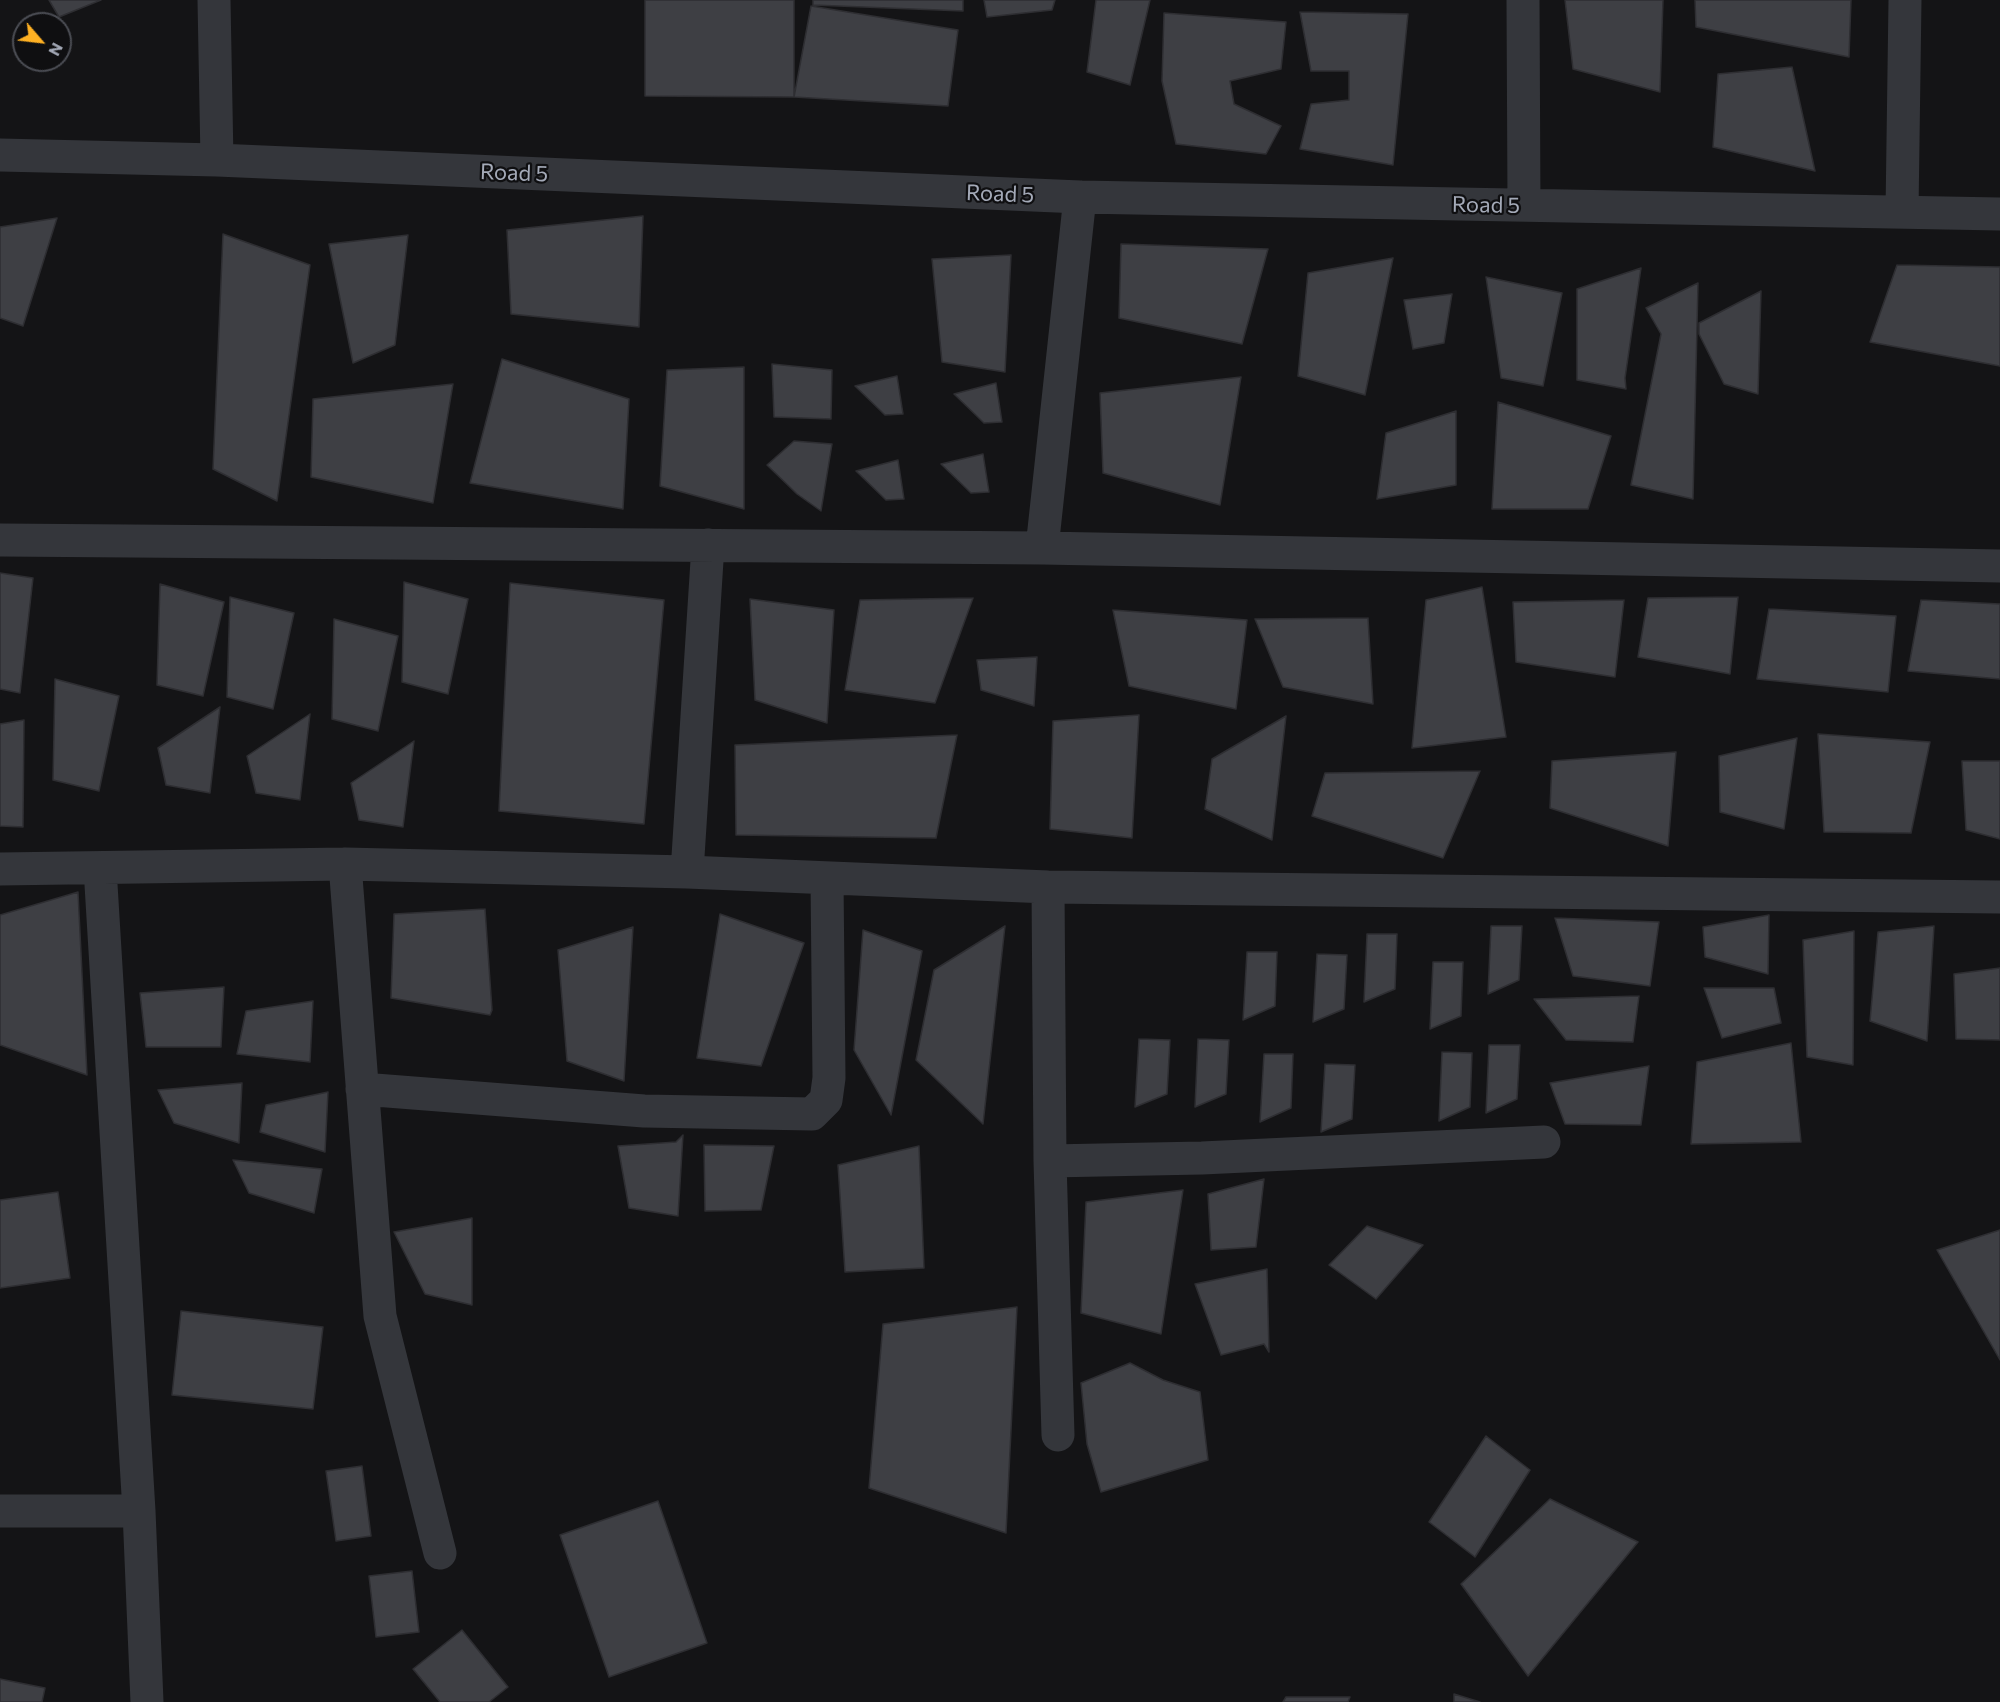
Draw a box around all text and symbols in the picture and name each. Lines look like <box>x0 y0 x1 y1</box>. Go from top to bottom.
north arrow <box>12 12 72 72</box>
text: N <box>45 40 68 60</box>
street label: Road 5 <box>479 159 549 187</box>
street label: Road 5 <box>965 180 1035 208</box>
street label: Road 5 <box>1452 191 1520 219</box>

